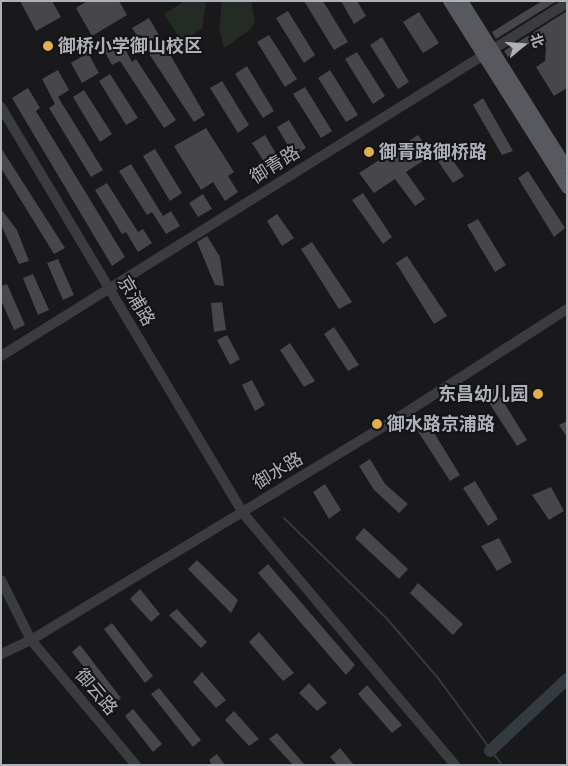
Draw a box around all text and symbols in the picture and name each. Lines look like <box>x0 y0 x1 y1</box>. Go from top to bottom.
north arrow <box>498 20 548 70</box>
text: 北 <box>527 31 547 49</box>
place label: 御桥小学御山校区 <box>58 35 202 57</box>
marker: 御桥小学御山校区 <box>42 40 54 52</box>
place label: 御青路御桥路 <box>379 141 487 163</box>
street label: 御青路 <box>246 142 304 188</box>
marker: 御青路御桥路 <box>363 146 375 158</box>
street label: 京浦路 <box>113 272 159 330</box>
place label: 东昌幼儿园 <box>438 383 528 405</box>
marker: 东昌幼儿园 <box>532 388 544 400</box>
place label: 御水路京浦路 <box>387 413 495 435</box>
marker: 御水路京浦路 <box>371 418 383 430</box>
street label: 御水路 <box>249 448 307 494</box>
street label: 御云路 <box>70 664 122 720</box>

